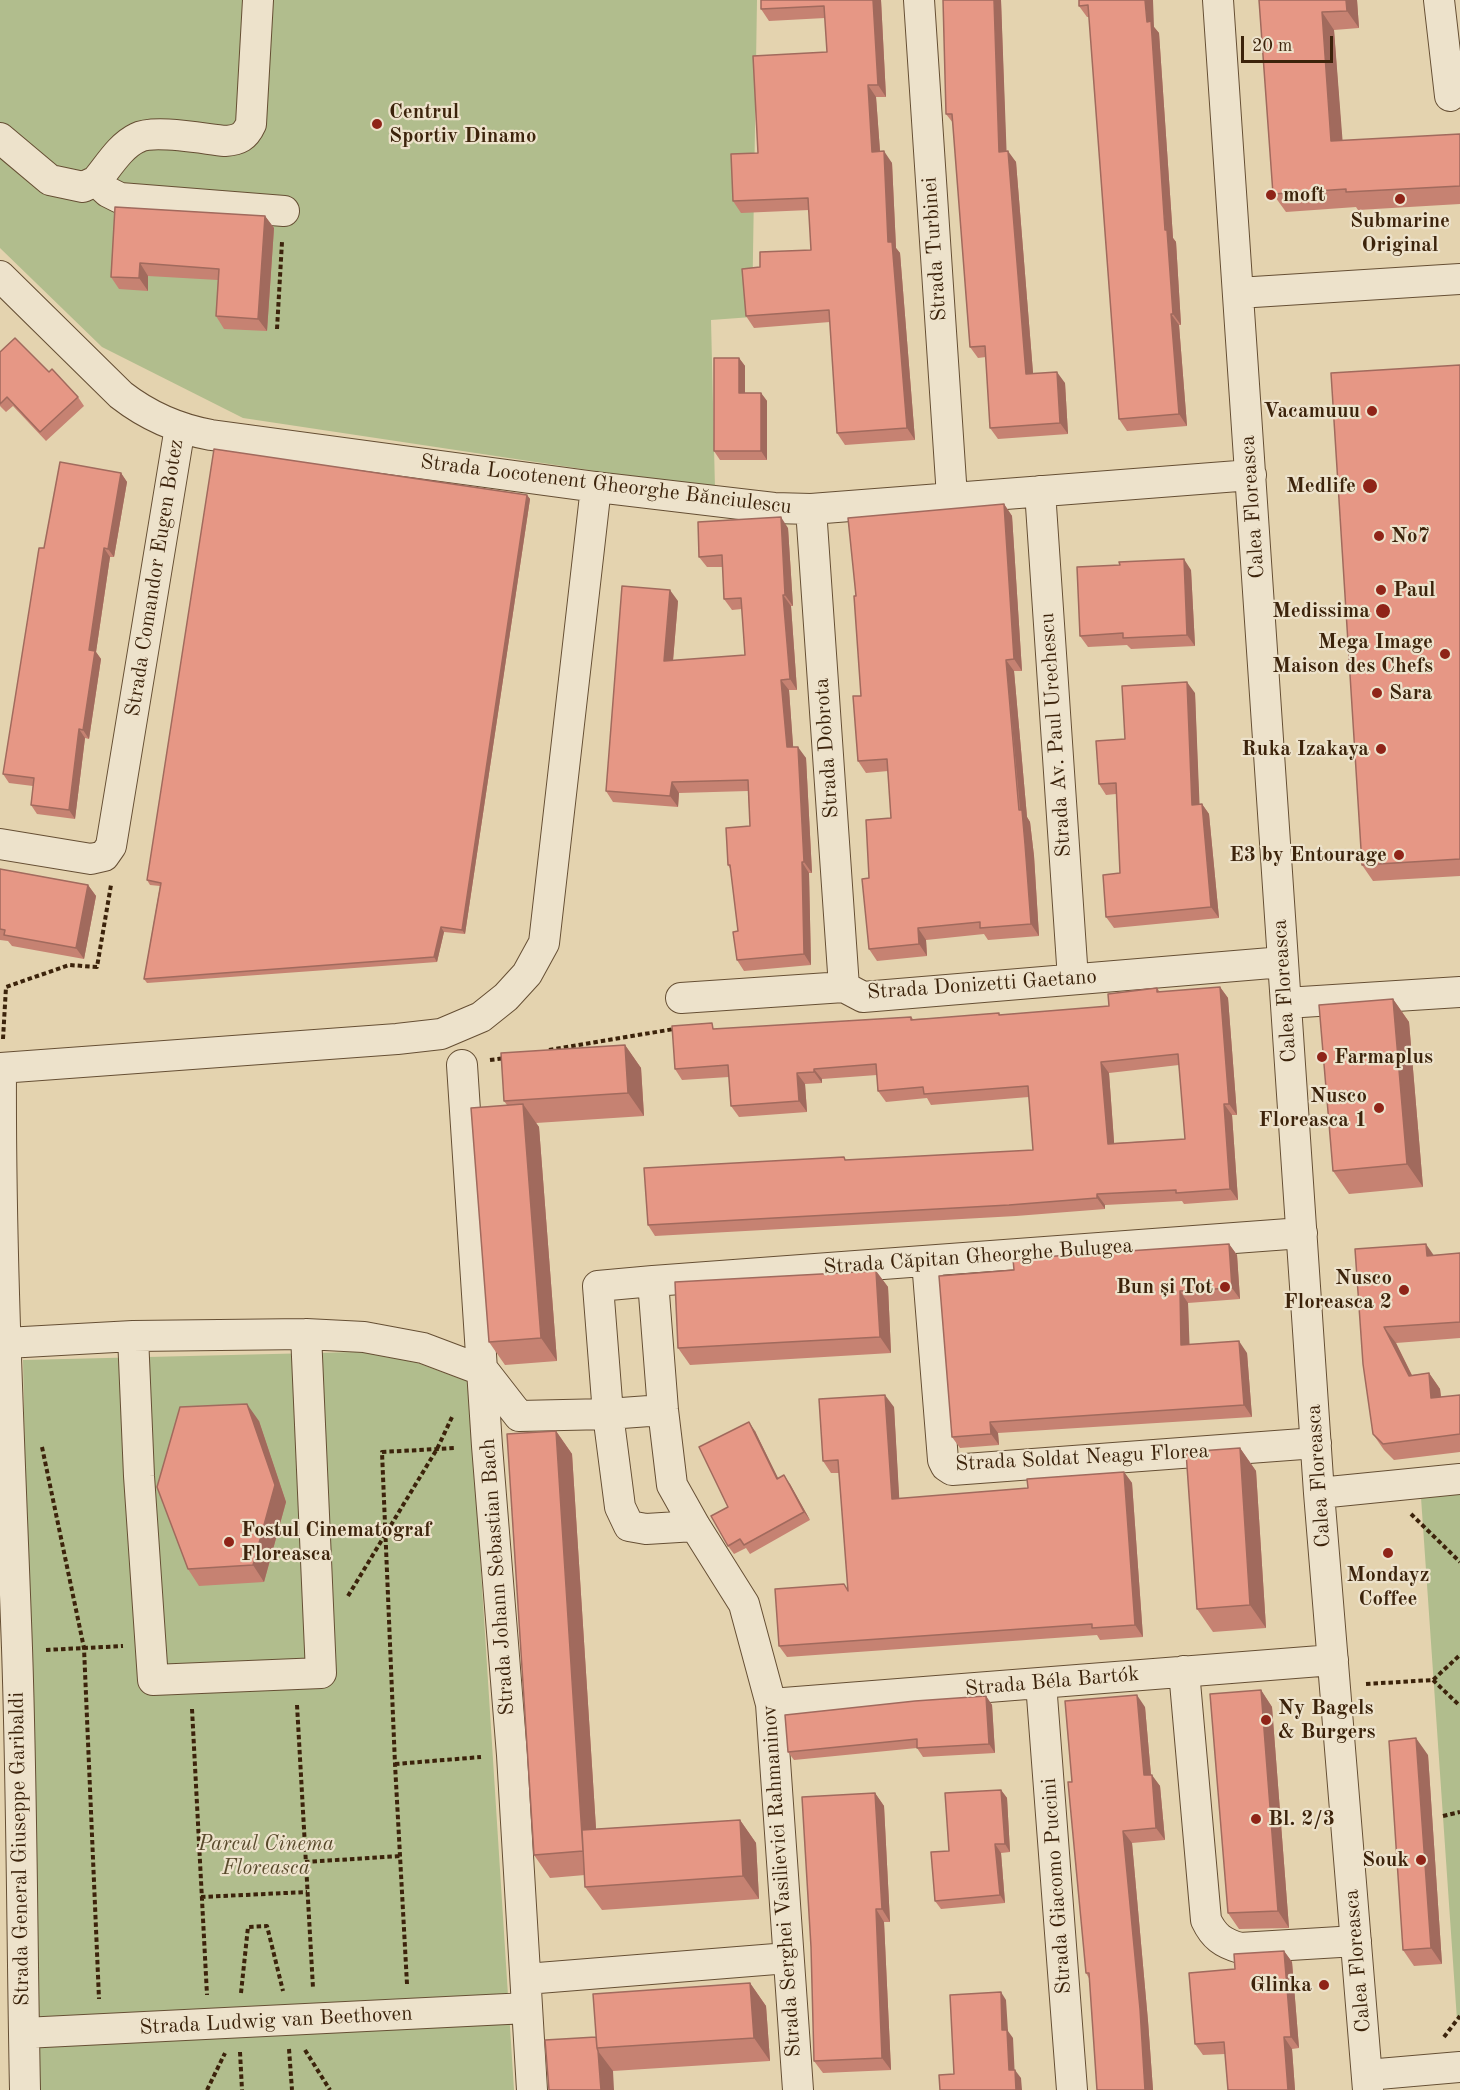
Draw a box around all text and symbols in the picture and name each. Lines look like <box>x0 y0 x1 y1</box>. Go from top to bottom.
scale bar <box>1244 24 1336 62</box>
text: 20 m <box>1252 37 1292 55</box>
place label: Centrul Sportiv Dinamo <box>389 99 536 149</box>
marker: Centrul Sportiv Dinamo <box>370 117 384 131</box>
street label: Strada Turbinei <box>917 176 953 322</box>
place label: moft <box>1283 182 1325 208</box>
marker: moft <box>1264 188 1278 202</box>
marker: Submarine Original <box>1393 192 1407 206</box>
place label: Submarine Original <box>1350 208 1450 258</box>
place label: Vacamuuu <box>1263 398 1360 424</box>
marker: Vacamuuu <box>1365 404 1379 418</box>
street label: Calea Floreasca <box>1235 434 1271 580</box>
street label: Strada Comandor Eugen Botez <box>121 438 189 718</box>
street label: Strada Locotenent Gheorghe Bănciulescu <box>419 450 793 520</box>
place label: Medlife <box>1286 473 1356 499</box>
marker: Medlife <box>1361 477 1379 495</box>
place label: No7 <box>1391 523 1430 549</box>
marker: No7 <box>1372 529 1386 543</box>
place label: Paul <box>1393 577 1436 603</box>
marker: Paul <box>1374 583 1388 597</box>
place label: Medissima <box>1272 598 1370 624</box>
marker: Medissima <box>1374 602 1392 620</box>
street label: Strada Av. Paul Urechescu <box>1035 612 1077 858</box>
place label: Mega Image Maison des Chefs <box>1272 629 1433 679</box>
marker: Mega Image Maison des Chefs <box>1438 647 1452 661</box>
street label: Strada Dobrota <box>810 677 844 819</box>
place label: Sara <box>1389 680 1432 706</box>
marker: Sara <box>1370 686 1384 700</box>
place label: Ruka Izakaya <box>1242 736 1369 762</box>
marker: Ruka Izakaya <box>1374 742 1388 756</box>
place label: E3 by Entourage <box>1229 842 1387 868</box>
marker: E3 by Entourage <box>1392 848 1406 862</box>
street label: Calea Floreasca <box>1267 918 1303 1064</box>
street label: Strada Donizetti Gaetano <box>866 964 1098 1006</box>
place label: Farmaplus <box>1334 1044 1433 1070</box>
marker: Farmaplus <box>1315 1050 1329 1064</box>
place label: Nusco Floreasca 1 <box>1259 1083 1367 1133</box>
marker: Nusco Floreasca 1 <box>1372 1101 1386 1115</box>
street label: Strada Căpitan Gheorghe Bulugea <box>822 1234 1134 1280</box>
place label: Nusco Floreasca 2 <box>1284 1265 1392 1315</box>
place label: Bun și Tot <box>1116 1274 1213 1300</box>
marker: Bun și Tot <box>1218 1280 1232 1294</box>
marker: Nusco Floreasca 2 <box>1397 1283 1411 1297</box>
street label: Calea Floreasca <box>1301 1403 1337 1549</box>
street label: Strada Johann Sebastian Bach <box>476 1438 520 1716</box>
street label: Strada Soldat Neagu Florea <box>955 1439 1209 1477</box>
place label: Fostul Cinematograf Floreasca <box>241 1517 431 1567</box>
marker: Fostul Cinematograf Floreasca <box>222 1535 236 1549</box>
marker: Mondayz Coffee <box>1381 1546 1395 1560</box>
place label: Mondayz Coffee <box>1347 1562 1429 1612</box>
street label: Strada Béla Bartók <box>964 1662 1140 1702</box>
street label: Strada General Giuseppe Garibaldi <box>5 1692 35 2006</box>
place label: Ny Bagels & Burgers <box>1278 1695 1376 1745</box>
street label: Strada Serghei Vasilievici Rahmaninov <box>757 1704 807 2058</box>
marker: Ny Bagels & Burgers <box>1259 1713 1273 1727</box>
street label: Strada Giacomo Puccini <box>1037 1777 1077 1995</box>
place label: Bl. 2/3 <box>1268 1806 1335 1832</box>
marker: Bl. 2/3 <box>1249 1812 1263 1826</box>
park label: Parcul Cinema Floreasca <box>198 1831 334 1881</box>
place label: Souk <box>1362 1847 1409 1873</box>
marker: Souk <box>1414 1853 1428 1867</box>
street label: Calea Floreasca <box>1339 1888 1377 2034</box>
place label: Glinka <box>1250 1972 1312 1998</box>
marker: Glinka <box>1317 1978 1331 1992</box>
street label: Strada Ludwig van Beethoven <box>139 2001 413 2041</box>

